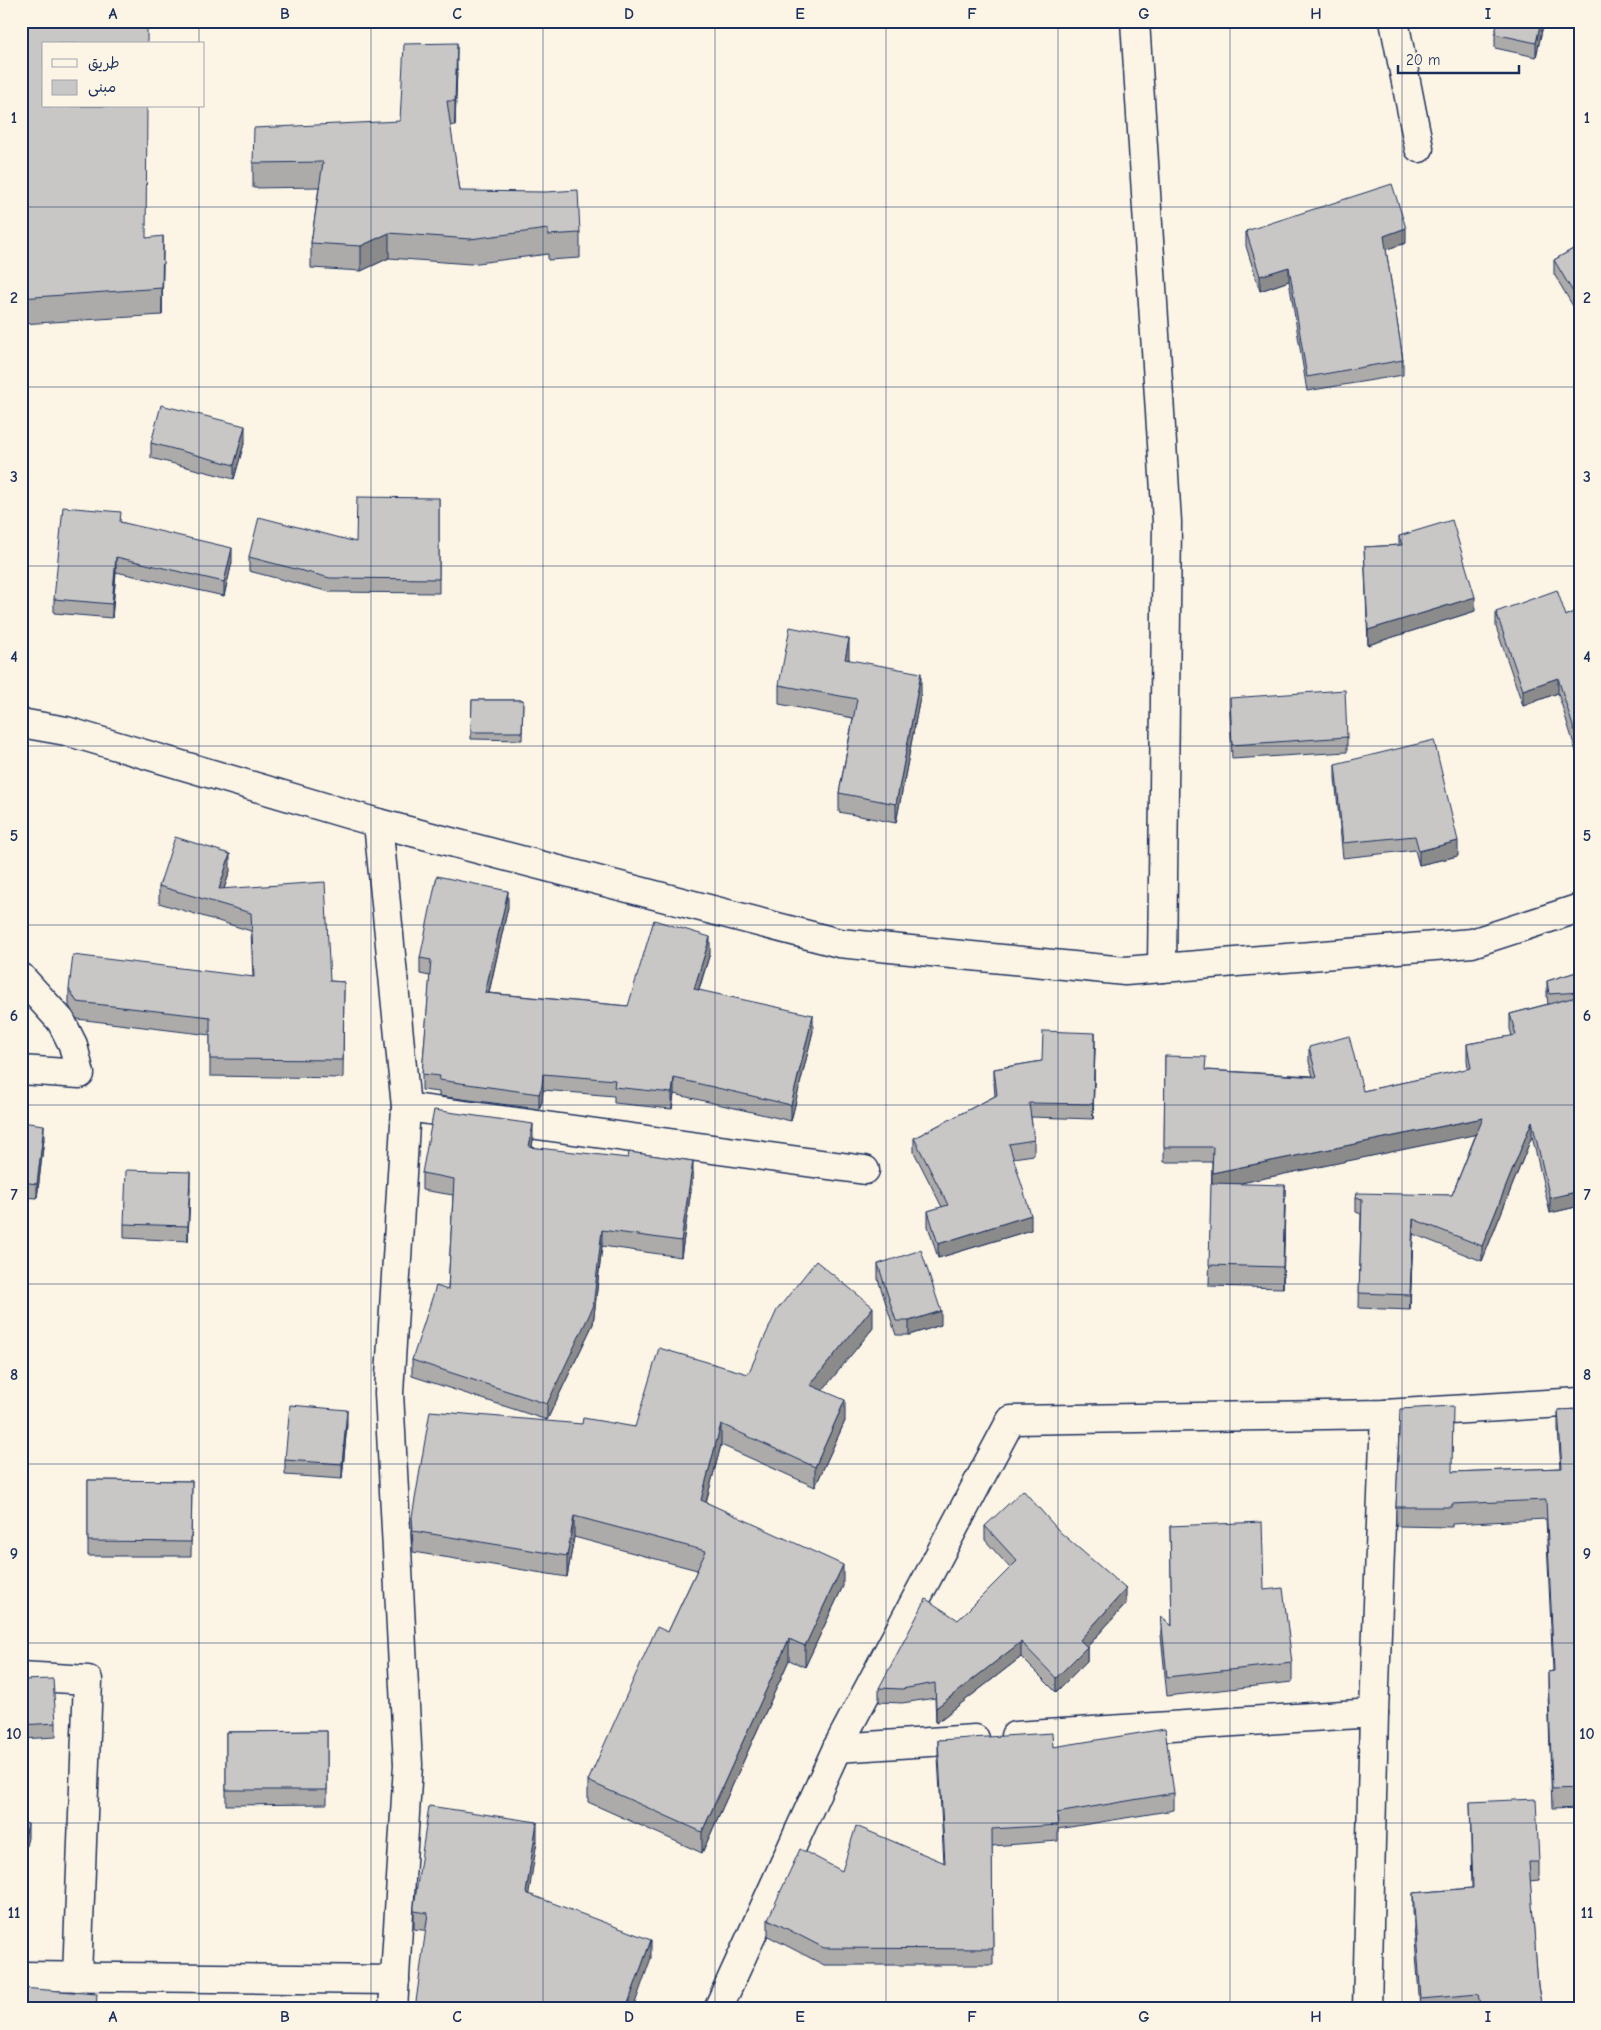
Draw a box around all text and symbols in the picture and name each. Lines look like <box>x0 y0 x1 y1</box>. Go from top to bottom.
text: A <box>109 5 118 23</box>
text: B <box>280 5 290 23</box>
text: C <box>452 5 462 23</box>
text: D <box>624 5 634 23</box>
text: E <box>795 5 805 23</box>
text: F <box>967 5 977 23</box>
text: G <box>1138 5 1150 23</box>
text: H <box>1310 5 1322 23</box>
text: I <box>1485 5 1491 23</box>
legend <box>42 42 205 108</box>
scale bar <box>1398 42 1520 74</box>
text: 20 m <box>1406 51 1440 69</box>
text: طريق <box>88 54 120 72</box>
text: مبنى <box>88 78 116 97</box>
text: 1 <box>11 109 17 127</box>
text: 1 <box>1584 109 1590 127</box>
text: 2 <box>10 289 18 307</box>
text: 2 <box>1583 289 1591 307</box>
text: 3 <box>10 468 18 486</box>
text: 3 <box>1583 468 1591 486</box>
text: 4 <box>10 648 18 666</box>
text: 4 <box>1583 648 1591 666</box>
text: 5 <box>10 827 18 845</box>
text: 5 <box>1583 827 1591 845</box>
text: 6 <box>10 1007 18 1025</box>
text: 6 <box>1583 1007 1591 1025</box>
text: 7 <box>10 1186 18 1204</box>
text: 7 <box>1583 1186 1591 1204</box>
text: 8 <box>10 1366 18 1384</box>
text: 8 <box>1583 1366 1591 1384</box>
text: 9 <box>10 1545 18 1563</box>
text: 9 <box>1583 1545 1591 1563</box>
text: 10 <box>6 1725 22 1743</box>
text: 10 <box>1579 1725 1595 1743</box>
text: 11 <box>8 1904 20 1922</box>
text: 11 <box>1581 1904 1593 1922</box>
text: A <box>109 2008 118 2026</box>
text: B <box>280 2008 290 2026</box>
text: C <box>452 2008 462 2026</box>
text: D <box>624 2008 634 2026</box>
text: E <box>795 2008 805 2026</box>
text: F <box>967 2008 977 2026</box>
text: G <box>1138 2008 1150 2026</box>
text: H <box>1310 2008 1322 2026</box>
text: I <box>1485 2008 1491 2026</box>

